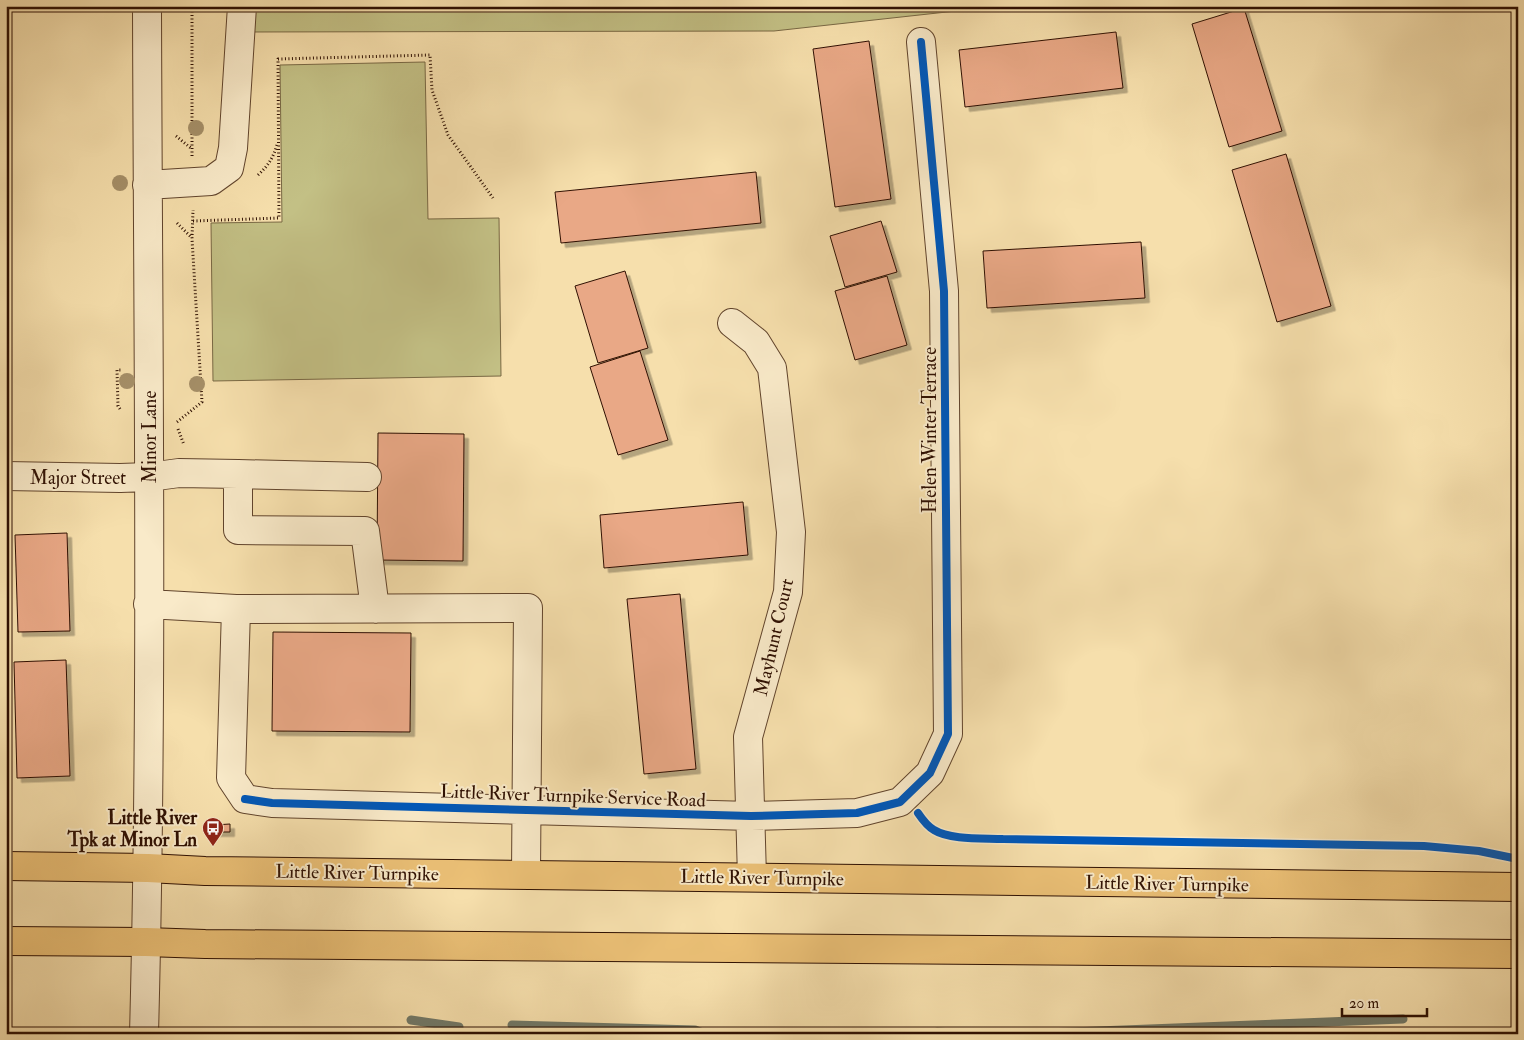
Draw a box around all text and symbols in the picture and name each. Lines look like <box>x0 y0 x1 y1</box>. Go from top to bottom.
street label: Helen Winter Terrace <box>918 347 942 513</box>
street label: Minor Lane <box>138 391 162 483</box>
street label: Major Street <box>30 466 126 490</box>
street label: Mayhunt Court <box>749 576 799 698</box>
street label: Little River Turnpike Service Road <box>440 779 707 814</box>
place label: Little River Tpk at Minor Ln <box>67 806 198 853</box>
bus stop icon: Little River Tpk at Minor Ln <box>201 816 225 847</box>
street label: Little River Turnpike <box>275 860 439 887</box>
street label: Little River Turnpike <box>680 865 844 892</box>
street label: Little River Turnpike <box>1085 871 1249 898</box>
scale bar <box>1342 985 1426 1017</box>
text: 20 m <box>1349 994 1379 1013</box>

